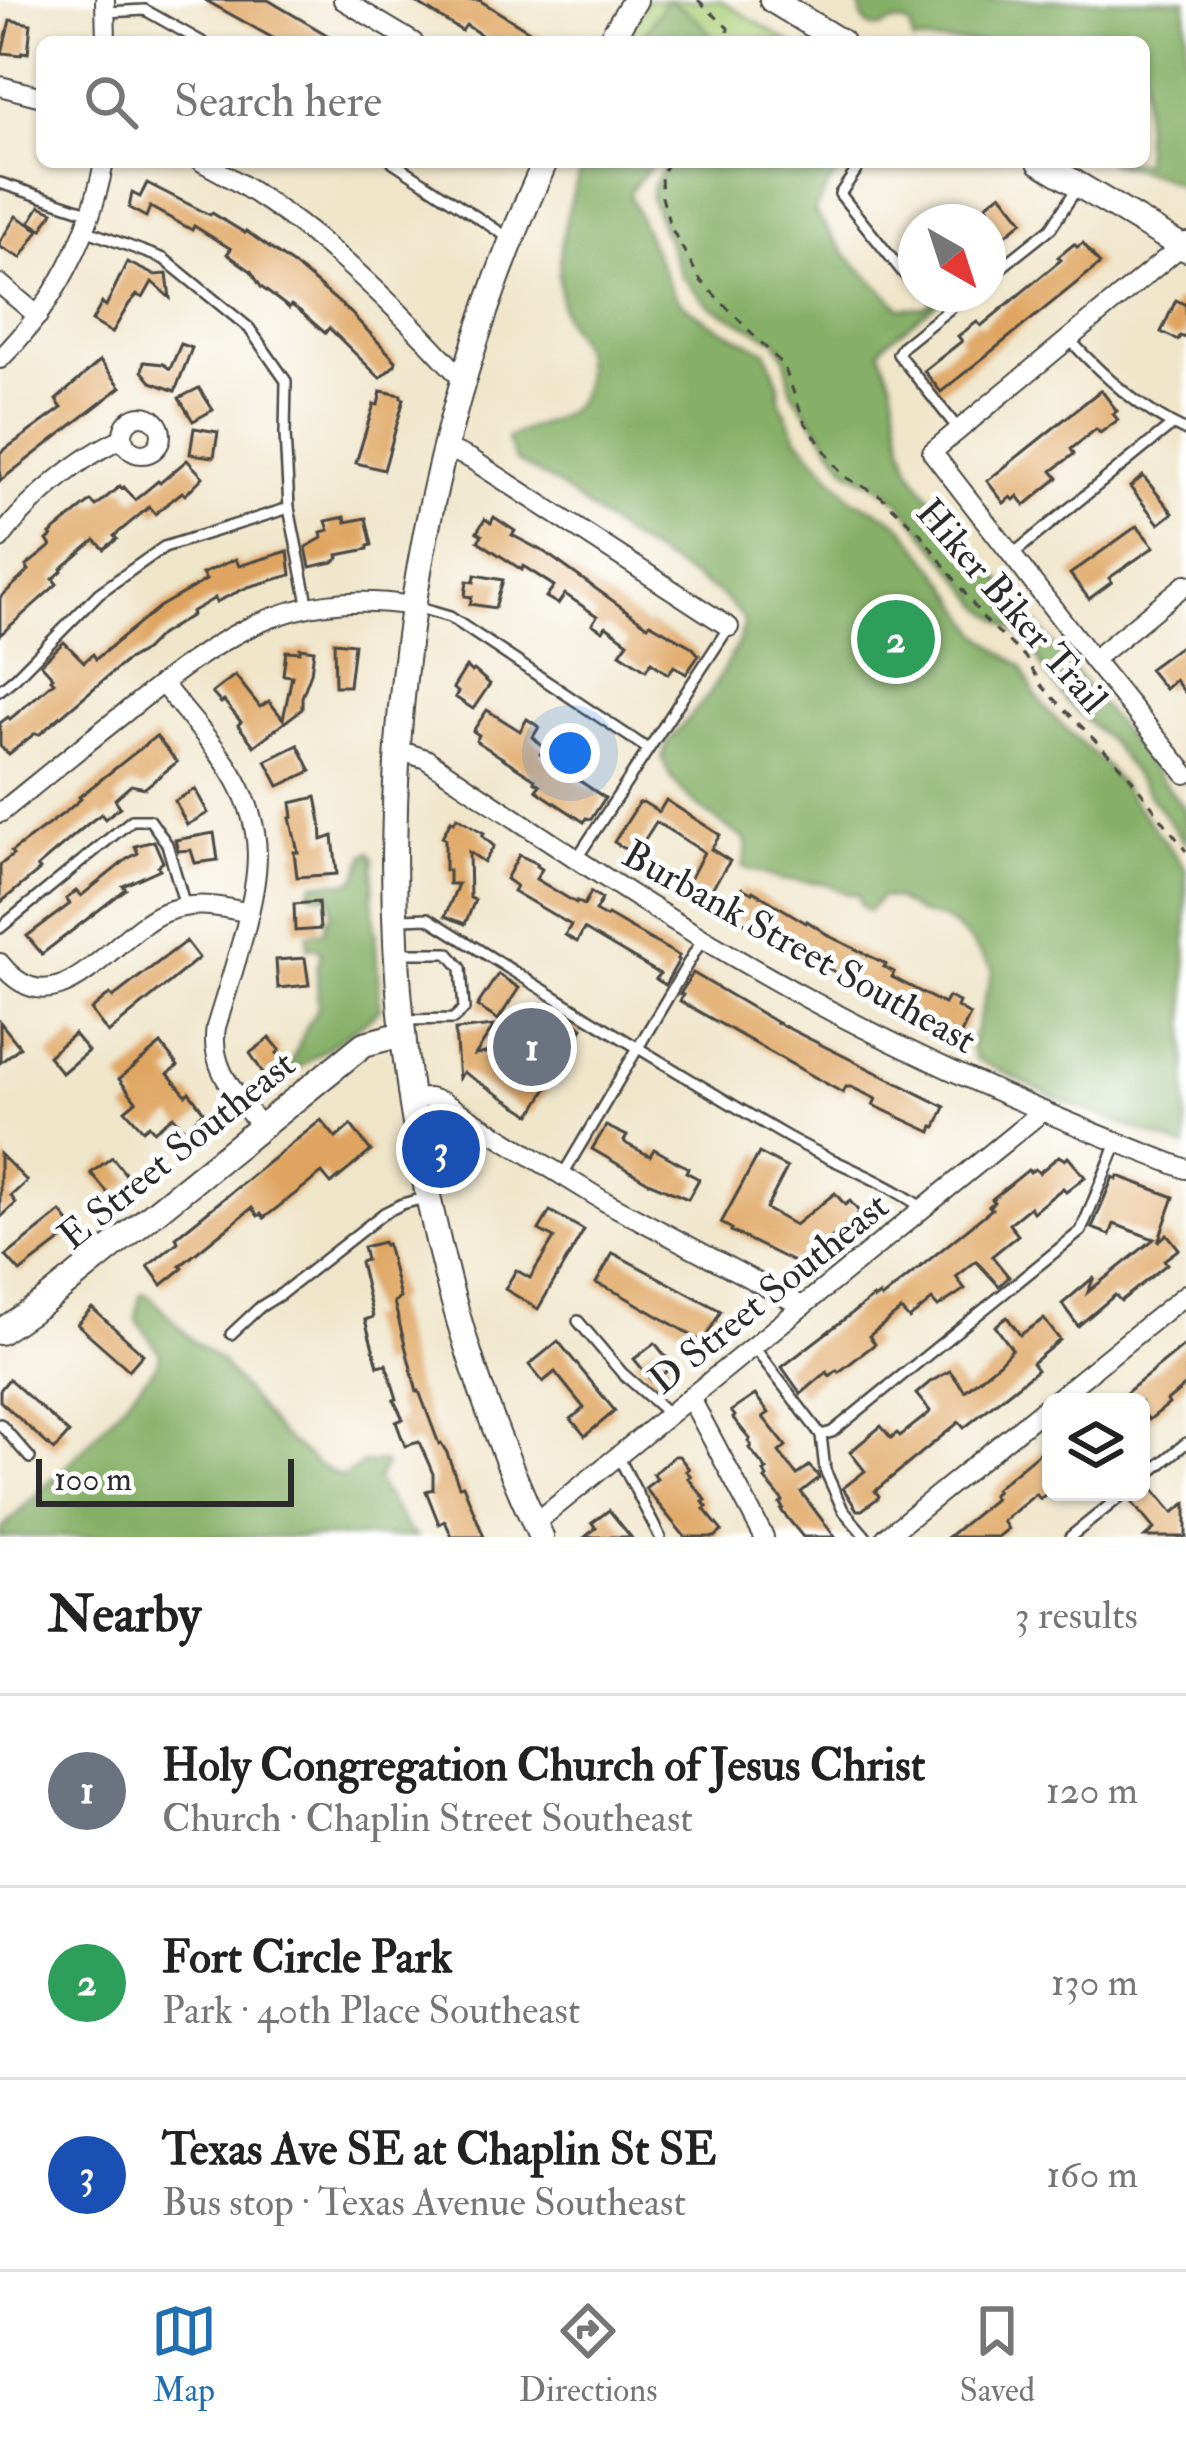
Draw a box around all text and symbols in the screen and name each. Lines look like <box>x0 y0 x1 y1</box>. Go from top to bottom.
search box <box>36 36 1150 168</box>
icon: search <box>78 69 144 135</box>
text: Search here <box>174 74 382 130</box>
north arrow <box>898 204 1006 312</box>
street label: Hiker Biker Trail <box>905 489 1118 723</box>
pin: 2 <box>857 594 935 684</box>
your location <box>540 723 600 783</box>
street label: Burbank Street Southeast <box>614 830 985 1065</box>
pin: 1 <box>493 1002 571 1092</box>
street label: E Street Southeast <box>49 1040 305 1261</box>
pin: 3 <box>402 1104 480 1194</box>
street label: D Street Southeast <box>639 1182 899 1405</box>
map controls <box>1042 1393 1150 1501</box>
button: layers <box>1042 1393 1150 1501</box>
scale bar <box>36 1453 294 1506</box>
text: 100 m <box>54 1459 132 1500</box>
text: Nearby <box>48 1583 201 1647</box>
text: 3 results <box>1015 1591 1138 1640</box>
text: Holy Congregation Church of Jesus Christ <box>162 1738 925 1794</box>
text: 1 <box>80 1766 94 1815</box>
text: 120 m <box>1046 1766 1138 1815</box>
text: Church · Chaplin Street Southeast <box>162 1794 693 1843</box>
text: Fort Circle Park <box>162 1930 453 1986</box>
text: 2 <box>77 1958 97 2007</box>
text: 130 m <box>1051 1958 1138 2007</box>
text: Park · 40th Place Southeast <box>162 1986 580 2035</box>
text: Texas Ave SE at Chaplin St SE <box>162 2122 716 2178</box>
text: 3 <box>80 2150 94 2199</box>
text: 160 m <box>1046 2150 1138 2199</box>
text: Bus stop · Texas Avenue Southeast <box>162 2178 686 2227</box>
tab: Map <box>151 2298 217 2411</box>
tab: Directions <box>519 2298 658 2411</box>
tab: Saved <box>960 2298 1035 2411</box>

